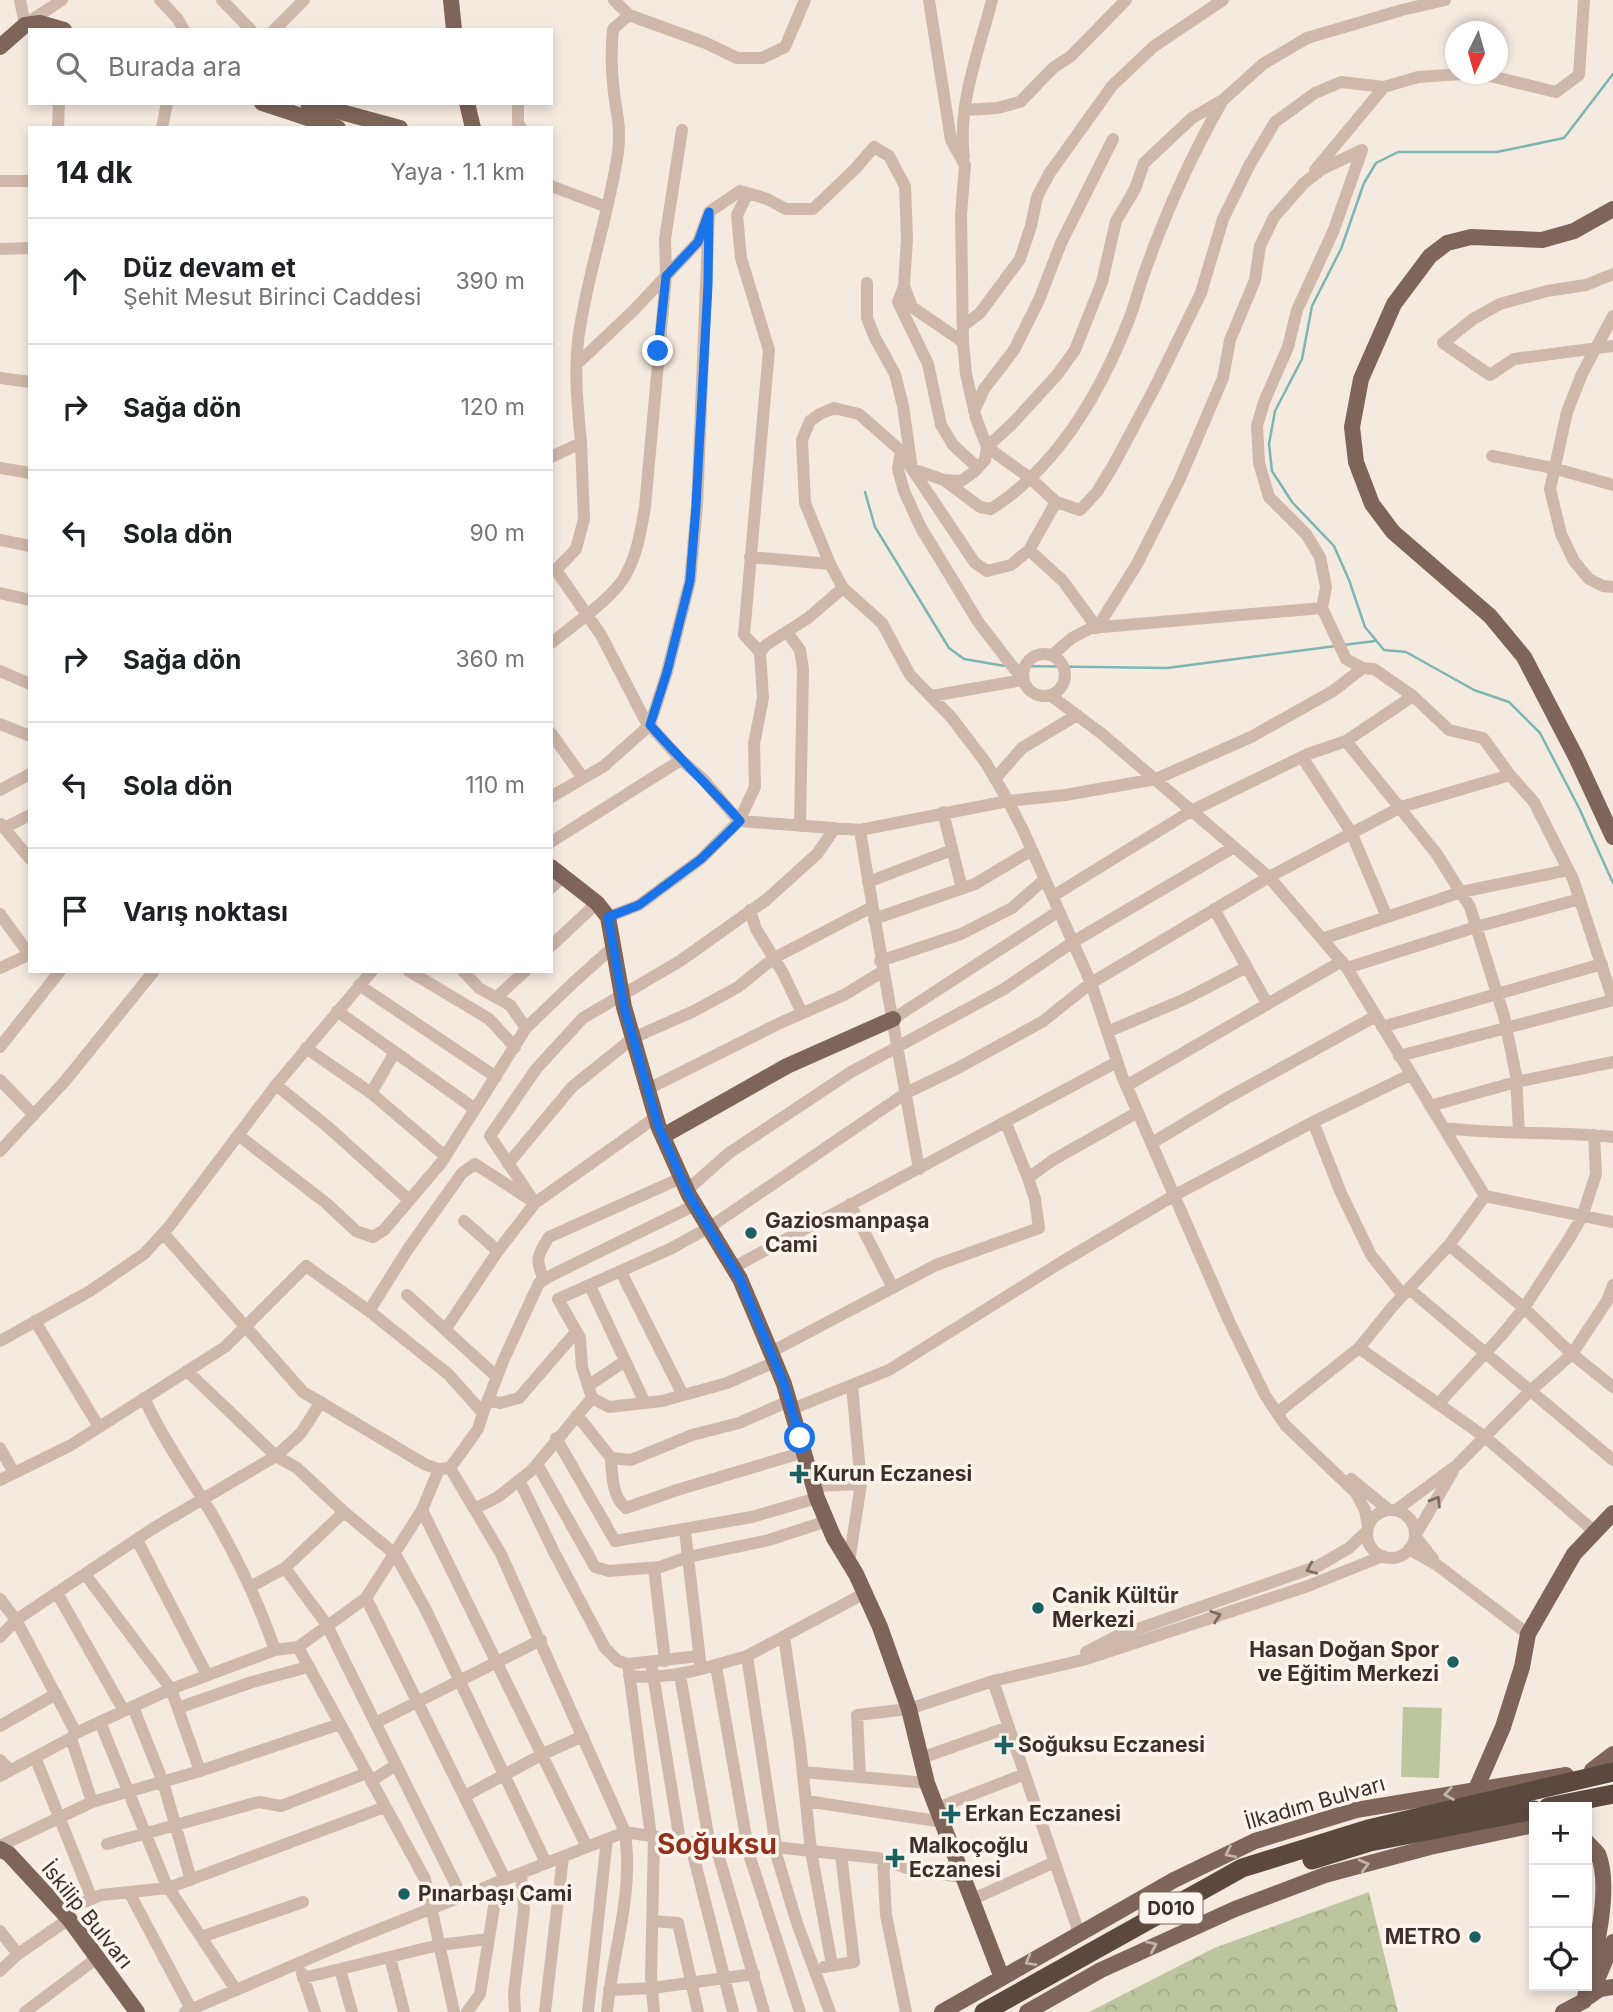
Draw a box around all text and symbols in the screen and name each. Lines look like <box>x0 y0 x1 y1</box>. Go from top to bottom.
north arrow <box>1445 21 1508 84</box>
search box <box>28 28 553 105</box>
icon: search <box>52 48 90 86</box>
text: Burada ara <box>108 51 242 82</box>
text: 14 dk <box>56 154 133 190</box>
text: Yaya · 1.1 km <box>391 158 525 186</box>
text: Düz devam et <box>123 252 296 283</box>
icon: ahead <box>56 262 94 300</box>
text: 390 m <box>455 267 525 295</box>
text: Şehit Mesut Birinci Caddesi <box>123 283 421 311</box>
route end <box>642 335 673 366</box>
icon: right <box>56 388 94 426</box>
text: Sağa dön <box>123 392 241 423</box>
text: 120 m <box>460 393 525 421</box>
icon: left <box>56 514 94 552</box>
text: Sola dön <box>123 518 233 549</box>
text: 90 m <box>470 519 525 547</box>
icon: right <box>56 640 94 678</box>
text: Sağa dön <box>123 644 241 675</box>
text: 360 m <box>455 645 525 673</box>
icon: left <box>56 766 94 804</box>
text: Sola dön <box>123 770 233 801</box>
text: 110 m <box>465 771 525 799</box>
icon: arrive <box>56 892 94 930</box>
text: Varış noktası <box>123 896 288 927</box>
place label: Gaziosmanpaşa Cami <box>765 1208 929 1257</box>
marker: Gaziosmanpaşa Cami <box>743 1225 759 1241</box>
route start <box>784 1422 815 1453</box>
place label: Kurun Eczanesi <box>813 1461 972 1486</box>
marker: Kurun Eczanesi <box>791 1466 807 1482</box>
one-way arrow <box>1428 1495 1441 1508</box>
one-way arrow <box>1306 1560 1318 1574</box>
place label: Canik Kültür Merkezi <box>1052 1583 1179 1632</box>
marker: Canik Kültür Merkezi <box>1030 1600 1046 1616</box>
one-way arrow <box>1209 1610 1222 1624</box>
place label: Hasan Doğan Spor ve Eğitim Merkezi <box>1249 1637 1439 1686</box>
marker: Hasan Doğan Spor ve Eğitim Merkezi <box>1445 1654 1461 1670</box>
place label: Soğuksu Eczanesi <box>1018 1732 1205 1757</box>
marker: Soğuksu Eczanesi <box>996 1737 1012 1753</box>
street label: İlkadım Bulvarı <box>1242 1770 1388 1834</box>
one-way arrow <box>1443 1786 1455 1801</box>
place label: Erkan Eczanesi <box>965 1801 1121 1826</box>
map controls <box>1529 1802 1592 1991</box>
button: + <box>1529 1802 1592 1865</box>
marker: Erkan Eczanesi <box>943 1806 959 1822</box>
district label: Soğuksu <box>657 1827 777 1861</box>
place label: Malkoçoğlu Eczanesi <box>909 1833 1028 1882</box>
one-way arrow <box>1225 1845 1237 1859</box>
marker: Malkoçoğlu Eczanesi <box>887 1850 903 1866</box>
street label: İskilip Bulvarı <box>37 1856 139 1973</box>
one-way arrow <box>1358 1858 1370 1873</box>
button: − <box>1529 1865 1592 1928</box>
place label: Pınarbaşı Cami <box>418 1881 572 1906</box>
marker: Pınarbaşı Cami <box>396 1886 412 1902</box>
road number: D010 <box>1140 1892 1202 1924</box>
place label: METRO <box>1385 1924 1461 1949</box>
button: locate <box>1529 1928 1592 1991</box>
marker: METRO <box>1467 1929 1483 1945</box>
one-way arrow <box>1145 1940 1157 1954</box>
one-way arrow <box>1025 1953 1038 1966</box>

